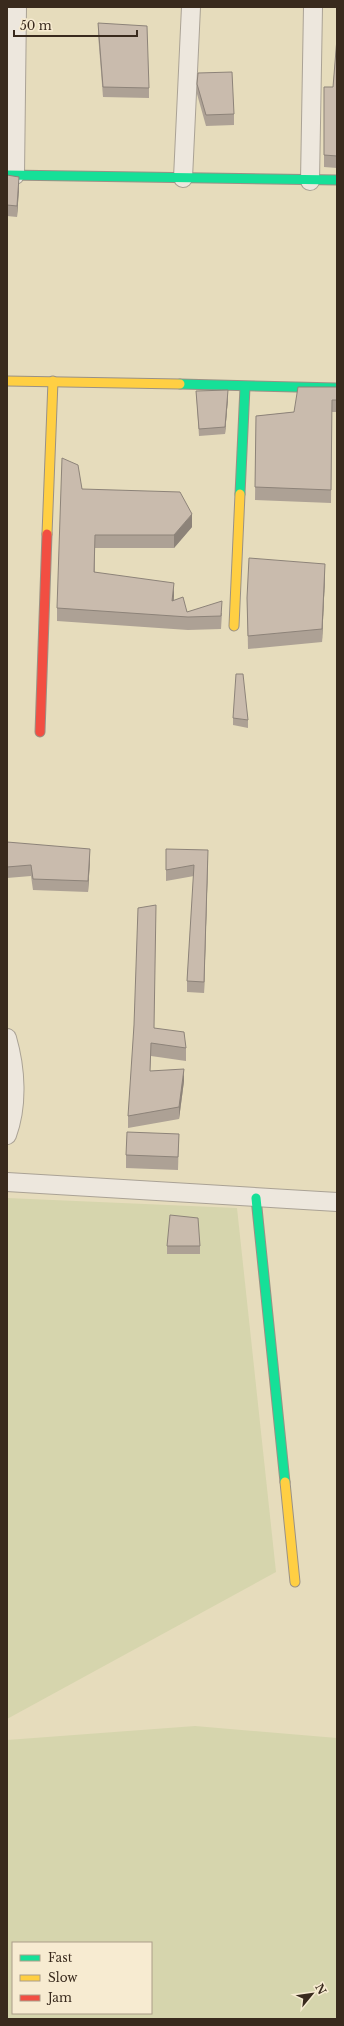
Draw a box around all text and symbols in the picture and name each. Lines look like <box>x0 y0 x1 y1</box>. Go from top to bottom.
scale bar <box>14 12 137 38</box>
text: 50 m <box>20 18 52 33</box>
legend <box>12 1942 152 2014</box>
text: Fast <box>48 1950 73 1965</box>
text: Slow <box>48 1970 78 1985</box>
north arrow <box>292 1974 332 2014</box>
text: N <box>312 1981 330 1998</box>
text: Jam <box>46 1990 72 2005</box>

